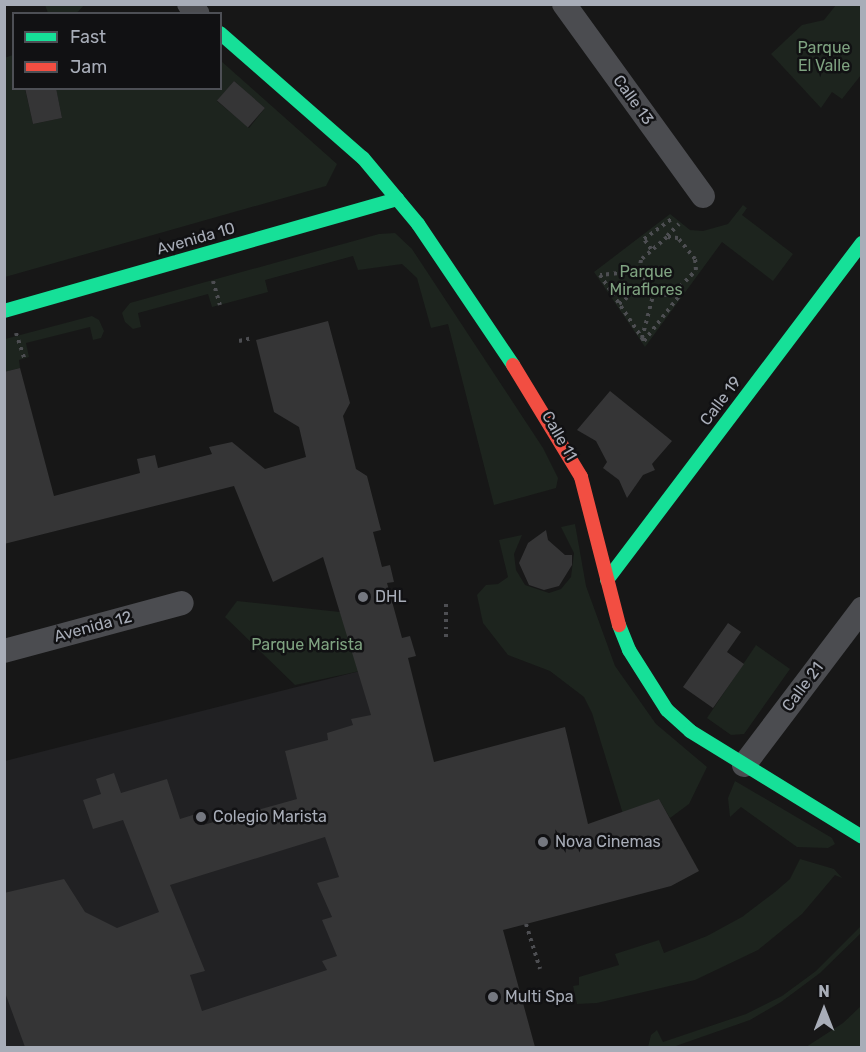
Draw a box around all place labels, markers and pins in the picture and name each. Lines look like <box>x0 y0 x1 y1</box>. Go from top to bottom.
place label: DHL <box>375 587 406 607</box>
marker: DHL <box>356 590 370 604</box>
place label: Colegio Marista <box>213 807 327 827</box>
marker: Colegio Marista <box>194 810 208 824</box>
place label: Nova Cinemas <box>555 832 661 852</box>
marker: Nova Cinemas <box>536 835 550 849</box>
place label: Multi Spa <box>505 987 574 1007</box>
marker: Multi Spa <box>486 990 500 1004</box>

